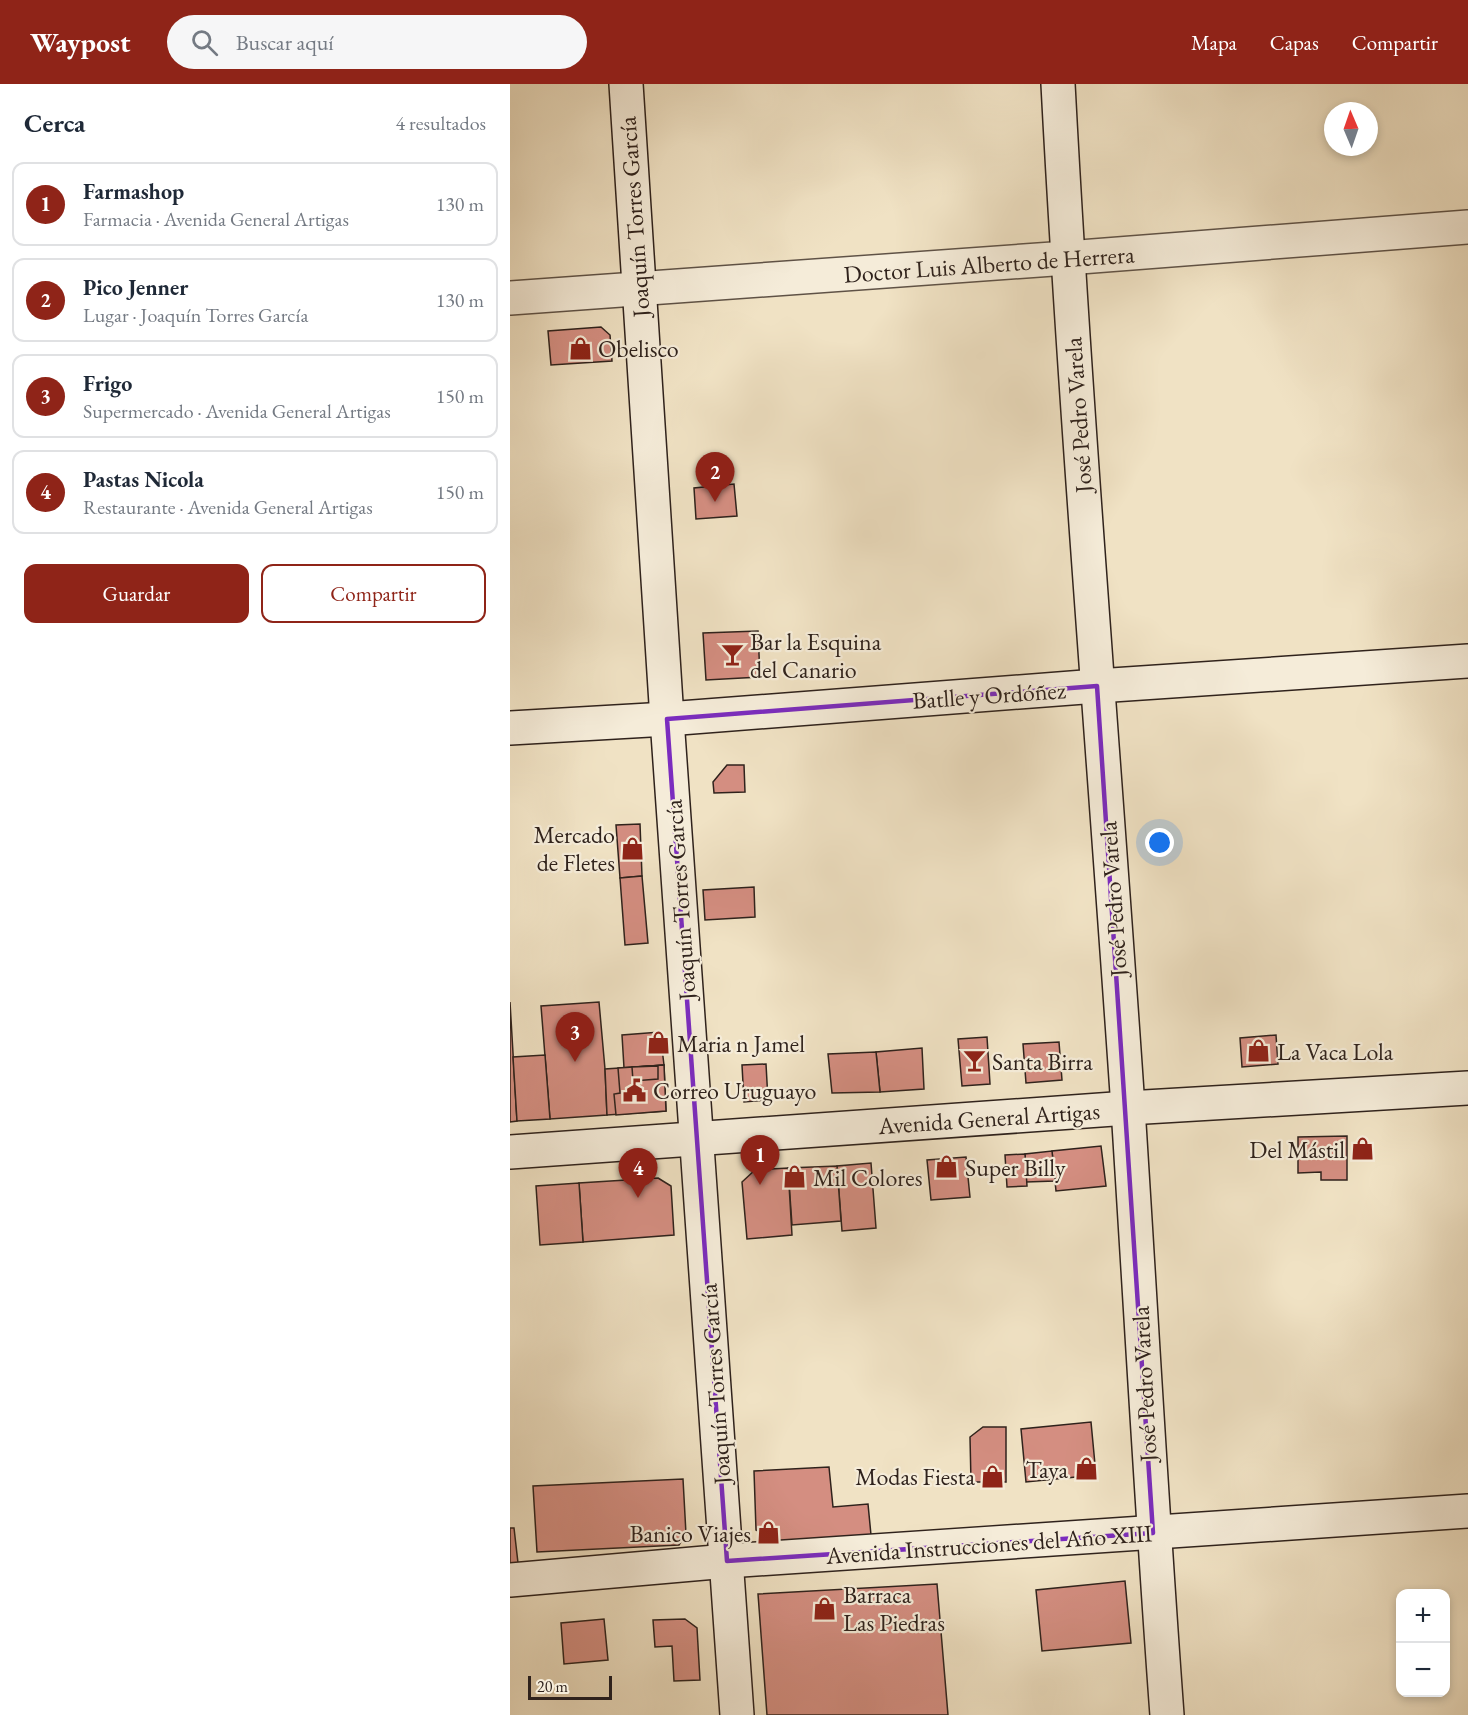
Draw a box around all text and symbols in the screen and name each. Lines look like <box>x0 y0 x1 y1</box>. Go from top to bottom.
search box <box>167 15 587 69</box>
text: Waypost <box>30 24 131 60</box>
icon: search <box>188 26 221 59</box>
text: Buscar aquí <box>236 28 334 57</box>
text: Mapa <box>1191 29 1237 56</box>
text: Capas <box>1270 29 1319 56</box>
text: Compartir <box>1352 29 1438 56</box>
north arrow <box>1324 102 1378 156</box>
text: Cerca <box>24 106 85 140</box>
text: 4 resultados <box>395 110 486 136</box>
street label: Joaquín Torres García <box>611 115 657 321</box>
text: Farmashop <box>83 177 184 206</box>
text: 1 <box>40 191 51 217</box>
text: 130 m <box>436 191 484 217</box>
text: Farmacia · Avenida General Artigas <box>83 206 349 232</box>
street label: Doctor Luis Alberto de Herrera <box>843 238 1136 290</box>
text: Pico Jenner <box>83 273 188 302</box>
text: 2 <box>40 287 51 313</box>
text: 130 m <box>436 287 484 313</box>
text: Lugar · Joaquín Torres García <box>83 302 308 328</box>
place label: Obelisco <box>598 333 679 364</box>
shop icon: Obelisco <box>567 335 593 361</box>
street label: José Pedro Varela <box>1057 336 1099 496</box>
text: Frigo <box>83 369 132 398</box>
text: 3 <box>40 383 51 409</box>
text: 150 m <box>436 383 484 409</box>
text: Supermercado · Avenida General Artigas <box>83 398 391 424</box>
pin: 2 <box>696 452 734 502</box>
text: Pastas Nicola <box>83 465 204 494</box>
text: 4 <box>40 479 51 505</box>
text: 150 m <box>436 479 484 505</box>
text: Restaurante · Avenida General Artigas <box>83 494 373 520</box>
button: Guardar <box>24 564 249 623</box>
button: Compartir <box>261 564 486 623</box>
place label: Bar la Esquina del Canario <box>750 626 882 685</box>
bar icon: Bar la Esquina del Canario <box>719 642 745 668</box>
street label: Batlle y Ordóñez <box>911 674 1067 716</box>
street label: Joaquín Torres García <box>657 798 703 1004</box>
place label: Mercado de Fletes <box>533 819 615 878</box>
street label: José Pedro Varela <box>1092 820 1134 980</box>
your location <box>1145 828 1174 857</box>
shop icon: Mercado de Fletes <box>620 835 646 861</box>
pin: 3 <box>556 1012 594 1062</box>
place label: Maria n Jamel <box>677 1028 805 1059</box>
shop icon: Maria n Jamel <box>646 1030 672 1056</box>
place label: La Vaca Lola <box>1277 1036 1394 1067</box>
shop icon: La Vaca Lola <box>1246 1038 1272 1064</box>
place label: Santa Birra <box>992 1046 1093 1077</box>
bar icon: Santa Birra <box>961 1048 987 1074</box>
place label: Correo Uruguayo <box>653 1075 816 1106</box>
public building icon: Correo Uruguayo <box>622 1077 648 1103</box>
street label: Avenida General Artigas <box>876 1095 1101 1141</box>
place label: Del Mástil <box>1249 1134 1345 1165</box>
pin: 1 <box>740 1136 780 1185</box>
shop icon: Del Mástil <box>1350 1136 1376 1162</box>
pin: 4 <box>618 1148 658 1198</box>
place label: Super Billy <box>965 1152 1066 1183</box>
shop icon: Super Billy <box>934 1154 960 1180</box>
place label: Mil Colores <box>813 1162 922 1193</box>
shop icon: Mil Colores <box>782 1164 808 1190</box>
street label: Joaquín Torres García <box>692 1282 738 1488</box>
street label: José Pedro Varela <box>1124 1305 1164 1465</box>
place label: Taya <box>1025 1454 1068 1485</box>
shop icon: Taya <box>1073 1456 1099 1482</box>
place label: Modas Fiesta <box>855 1461 975 1492</box>
shop icon: Modas Fiesta <box>980 1463 1006 1489</box>
street label: Avenida Instrucciones del Año XIII <box>824 1517 1153 1571</box>
place label: Banico Viajes <box>629 1518 751 1549</box>
shop icon: Banico Viajes <box>756 1520 782 1546</box>
place label: Barraca Las Piedras <box>843 1579 945 1638</box>
map controls <box>1396 1589 1450 1697</box>
button: + <box>1396 1589 1450 1643</box>
shop icon: Barraca Las Piedras <box>812 1595 838 1621</box>
button: − <box>1396 1643 1450 1697</box>
scale bar <box>528 1673 612 1700</box>
text: 20 m <box>537 1676 568 1697</box>

